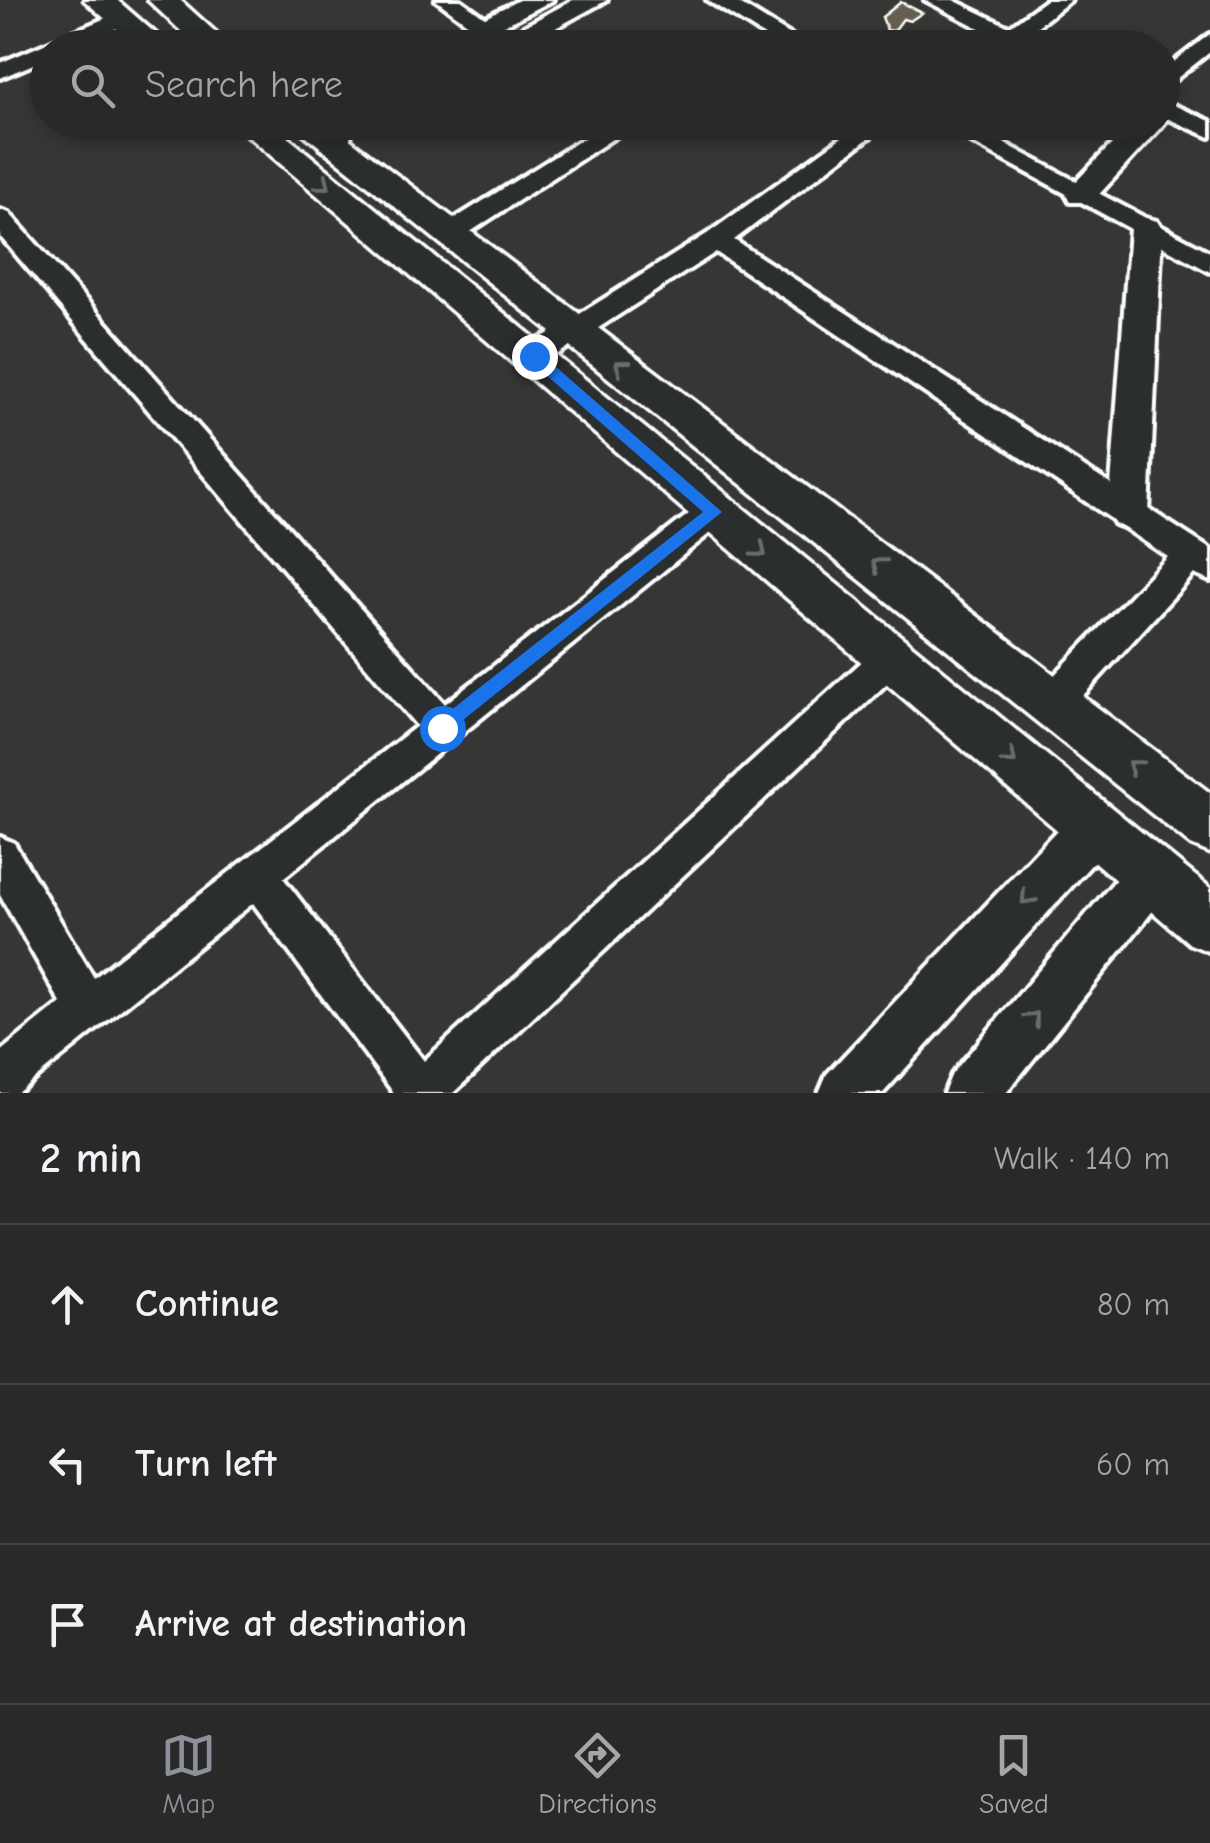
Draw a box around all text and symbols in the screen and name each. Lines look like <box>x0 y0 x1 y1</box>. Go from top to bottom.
search box <box>30 30 1180 140</box>
icon: search <box>65 58 120 113</box>
text: Search here <box>145 63 343 107</box>
one-way arrow <box>312 172 330 190</box>
route end <box>512 334 558 380</box>
one-way arrow <box>614 361 632 378</box>
one-way arrow <box>749 539 767 557</box>
one-way arrow <box>872 559 890 576</box>
route start <box>420 706 466 752</box>
one-way arrow <box>999 746 1017 764</box>
one-way arrow <box>1127 760 1145 778</box>
one-way arrow <box>1021 886 1039 905</box>
one-way arrow <box>1021 1011 1039 1029</box>
text: 2 min <box>40 1134 142 1183</box>
text: Walk · 140 m <box>994 1140 1170 1177</box>
icon: ahead <box>40 1277 95 1332</box>
text: Continue <box>135 1282 279 1326</box>
text: 80 m <box>1097 1286 1170 1323</box>
icon: left <box>40 1437 95 1492</box>
text: Turn left <box>135 1442 276 1486</box>
text: 60 m <box>1096 1446 1170 1483</box>
icon: arrive <box>40 1597 95 1652</box>
text: Arrive at destination <box>135 1602 467 1646</box>
tab: Map <box>161 1728 216 1820</box>
tab: Directions <box>538 1728 657 1820</box>
tab: Saved <box>979 1728 1049 1820</box>

